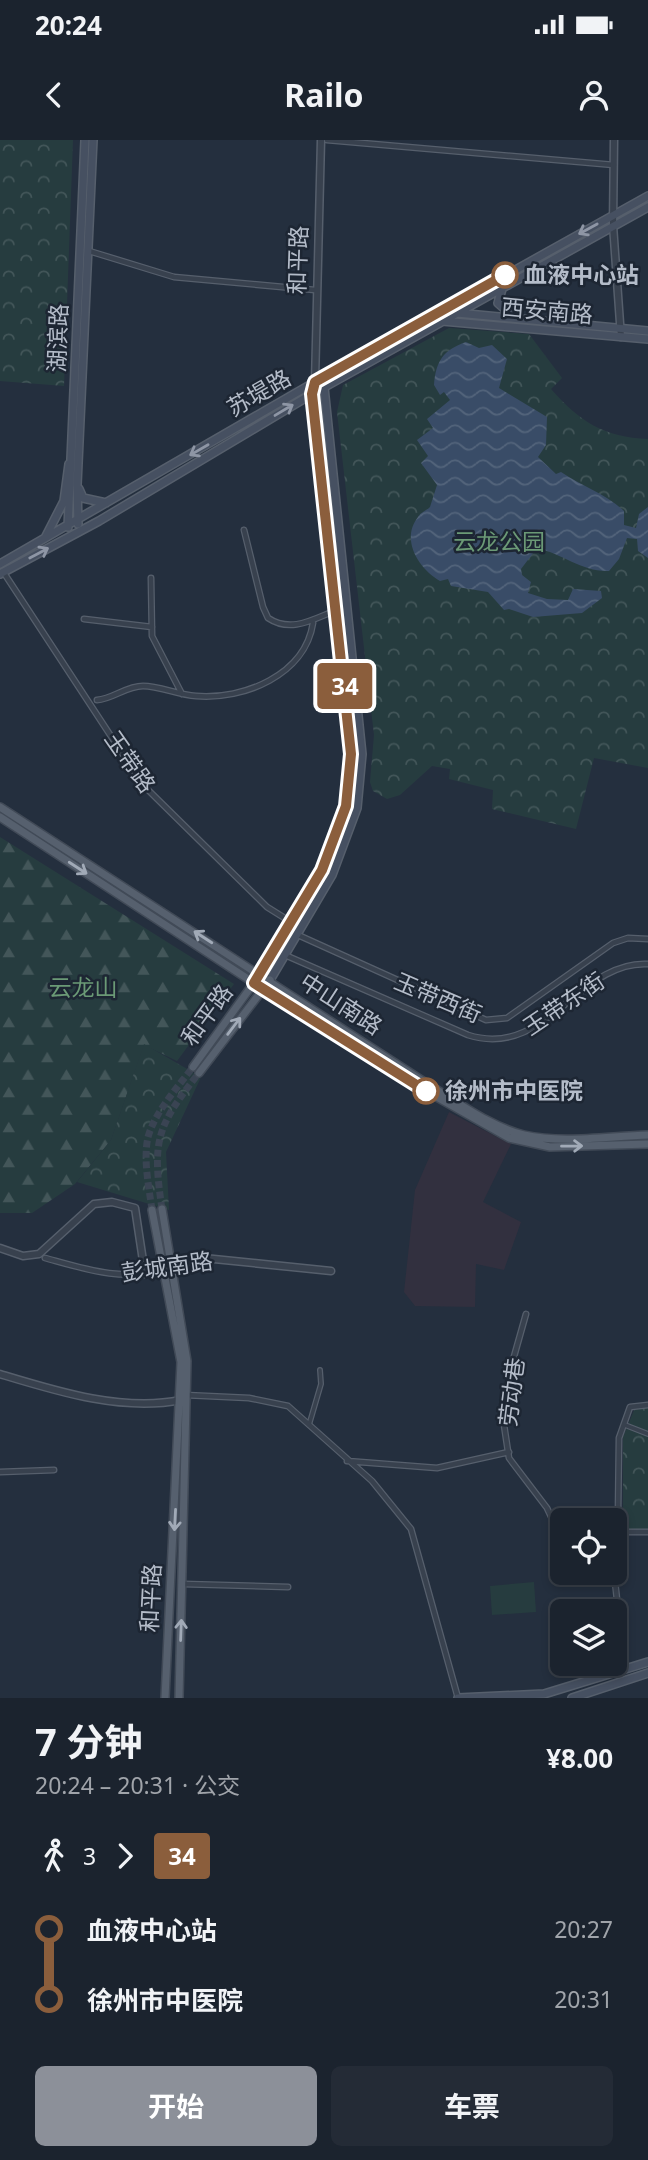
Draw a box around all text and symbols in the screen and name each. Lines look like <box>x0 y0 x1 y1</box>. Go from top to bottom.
text: 20:24 <box>35 7 102 43</box>
text: Railo <box>284 73 364 116</box>
icon: back <box>35 76 73 114</box>
icon: person <box>575 76 613 114</box>
one-way arrow <box>578 223 599 236</box>
street label: 和平路 <box>280 225 314 295</box>
place label: 血液中心站 <box>524 258 639 290</box>
marker: 血液中心站 <box>492 262 518 288</box>
street label: 西安南路 <box>500 290 594 330</box>
street label: 湖滨路 <box>40 303 74 373</box>
street label: 苏堤路 <box>221 361 296 423</box>
one-way arrow <box>274 403 294 417</box>
one-way arrow <box>189 443 209 457</box>
park label: 云龙公园 <box>453 525 545 557</box>
one-way arrow <box>28 546 49 559</box>
line badge: 34 <box>314 663 376 709</box>
text: 34 <box>331 669 359 702</box>
street label: 玉带路 <box>98 724 164 799</box>
one-way arrow <box>67 861 87 875</box>
one-way arrow <box>194 930 214 944</box>
street label: 玉带西街 <box>390 964 487 1030</box>
street label: 玉带东街 <box>516 964 611 1042</box>
street label: 中山南路 <box>294 965 389 1042</box>
park label: 云龙山 <box>49 971 118 1003</box>
street label: 和平路 <box>173 977 239 1052</box>
one-way arrow <box>227 1018 242 1036</box>
place label: 徐州市中医院 <box>445 1074 583 1106</box>
marker: 徐州市中医院 <box>413 1078 439 1104</box>
one-way arrow <box>560 1139 583 1153</box>
street label: 彭城南路 <box>119 1244 215 1288</box>
street label: 劳动巷 <box>491 1356 531 1428</box>
one-way arrow <box>168 1508 181 1531</box>
map controls <box>550 1508 627 1676</box>
button: locate <box>550 1508 627 1585</box>
street label: 和平路 <box>132 1563 168 1633</box>
button: layers <box>550 1599 627 1676</box>
one-way arrow <box>174 1619 188 1642</box>
text: 7 分钟 <box>35 1715 143 1767</box>
text: ¥8.00 <box>546 1740 613 1776</box>
text: 20:24 – 20:31 · 公交 <box>35 1769 240 1801</box>
icon: walk <box>35 1837 73 1875</box>
icon: forward <box>106 1837 144 1875</box>
text: 34 <box>168 1839 196 1872</box>
text: 3 <box>83 1840 96 1872</box>
text: 血液中心站 <box>87 1912 217 1948</box>
text: 20:27 <box>554 1913 613 1945</box>
text: 徐州市中医院 <box>87 1982 243 2018</box>
text: 20:31 <box>554 1983 613 2015</box>
button: 开始 <box>35 2066 317 2146</box>
button: 车票 <box>331 2066 613 2146</box>

